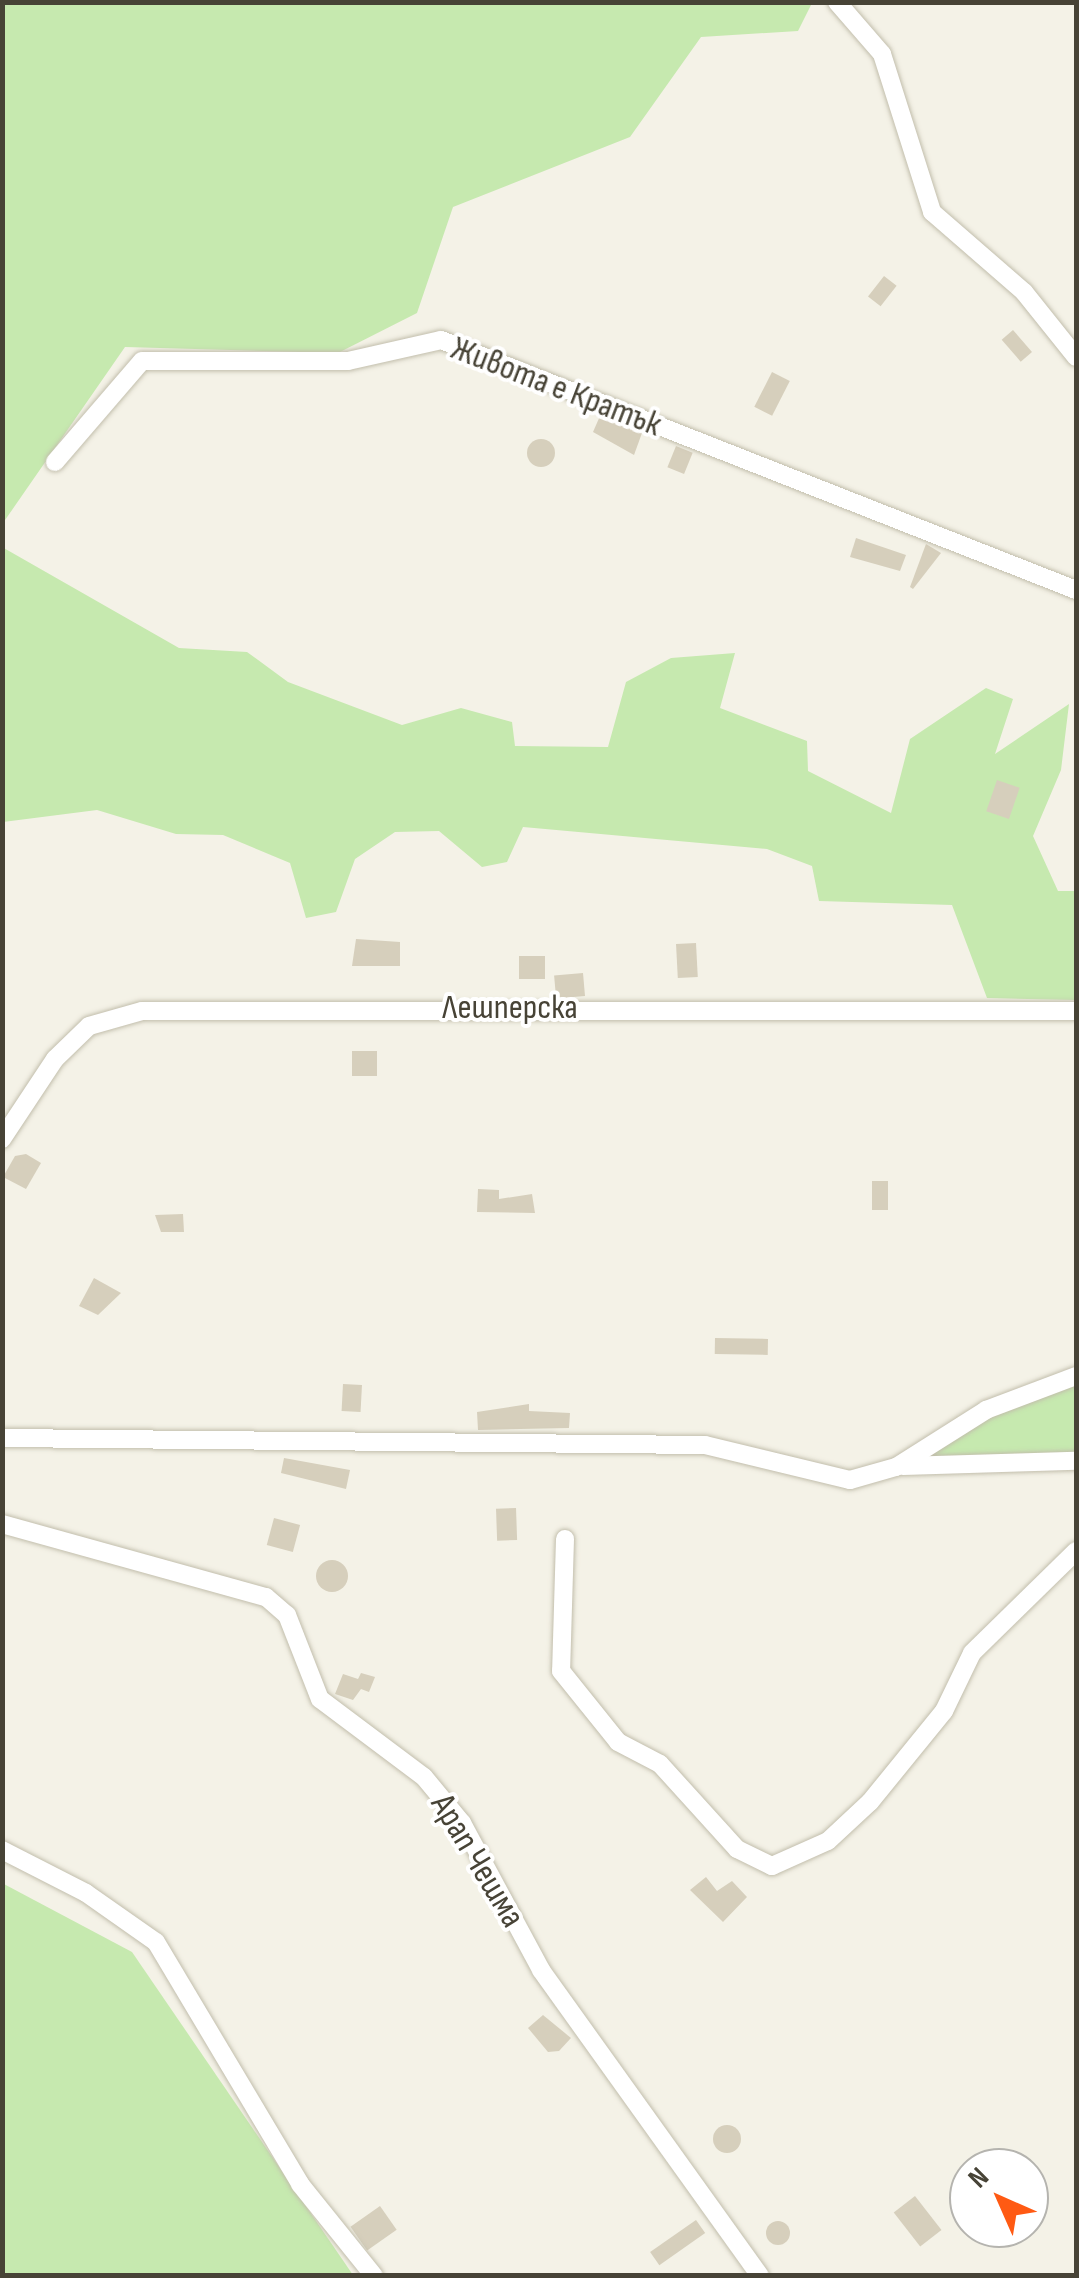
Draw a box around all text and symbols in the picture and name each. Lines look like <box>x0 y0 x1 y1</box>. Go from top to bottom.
street label: Живота е Кратък <box>445 328 667 446</box>
street label: Лешперска <box>442 987 578 1029</box>
street label: Арап Чешма <box>421 1787 533 1935</box>
north arrow <box>949 2148 1049 2248</box>
text: N <box>962 2161 996 2195</box>

